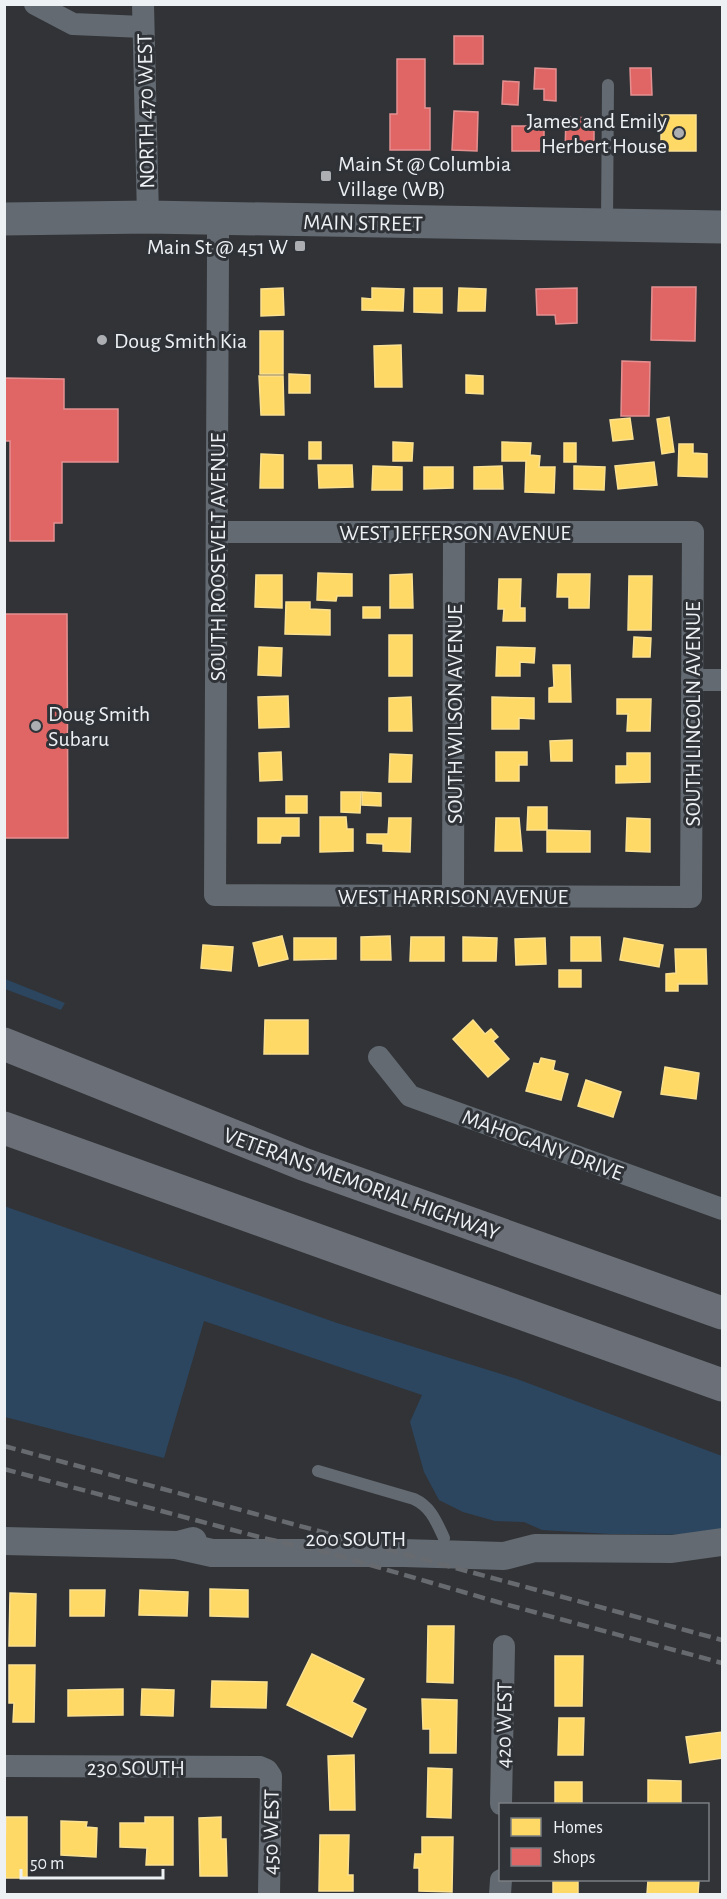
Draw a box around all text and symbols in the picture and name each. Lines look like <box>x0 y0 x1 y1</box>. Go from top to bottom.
street label: NORTH 470 WEST <box>134 33 158 189</box>
place label: James and Emily Herbert House <box>527 110 668 157</box>
marker: James and Emily Herbert House <box>672 126 686 140</box>
place label: Main St @ Columbia Village (WB) <box>338 153 511 200</box>
marker: Main St @ Columbia Village (WB) <box>319 169 333 183</box>
street label: MAIN STREET <box>303 211 423 235</box>
place label: Main St @ 451 W <box>147 236 288 258</box>
marker: Main St @ 451 W <box>293 239 307 253</box>
place label: Doug Smith Kia <box>114 330 247 352</box>
marker: Doug Smith Kia <box>95 333 109 347</box>
street label: SOUTH ROOSEVELT AVENUE <box>207 432 229 681</box>
street label: WEST JEFFERSON AVENUE <box>339 522 571 544</box>
street label: SOUTH LINCOLN AVENUE <box>682 601 704 827</box>
street label: SOUTH WILSON AVENUE <box>444 604 466 824</box>
place label: Doug Smith Subaru <box>48 703 150 750</box>
marker: Doug Smith Subaru <box>29 719 43 733</box>
street label: WEST HARRISON AVENUE <box>338 886 569 908</box>
street label: MAHOGANY DRIVE <box>459 1106 627 1184</box>
street label: VETERANS MEMORIAL HIGHWAY <box>221 1124 503 1244</box>
street label: 200 SOUTH <box>306 1528 406 1550</box>
street label: 420 WEST <box>492 1681 516 1769</box>
street label: 230 SOUTH <box>87 1757 185 1779</box>
street label: 450 WEST <box>259 1789 283 1875</box>
legend <box>499 1803 709 1881</box>
text: Homes <box>553 1819 603 1837</box>
scale bar <box>21 1842 164 1880</box>
text: Shops <box>553 1849 595 1867</box>
text: 50 m <box>30 1855 64 1873</box>

